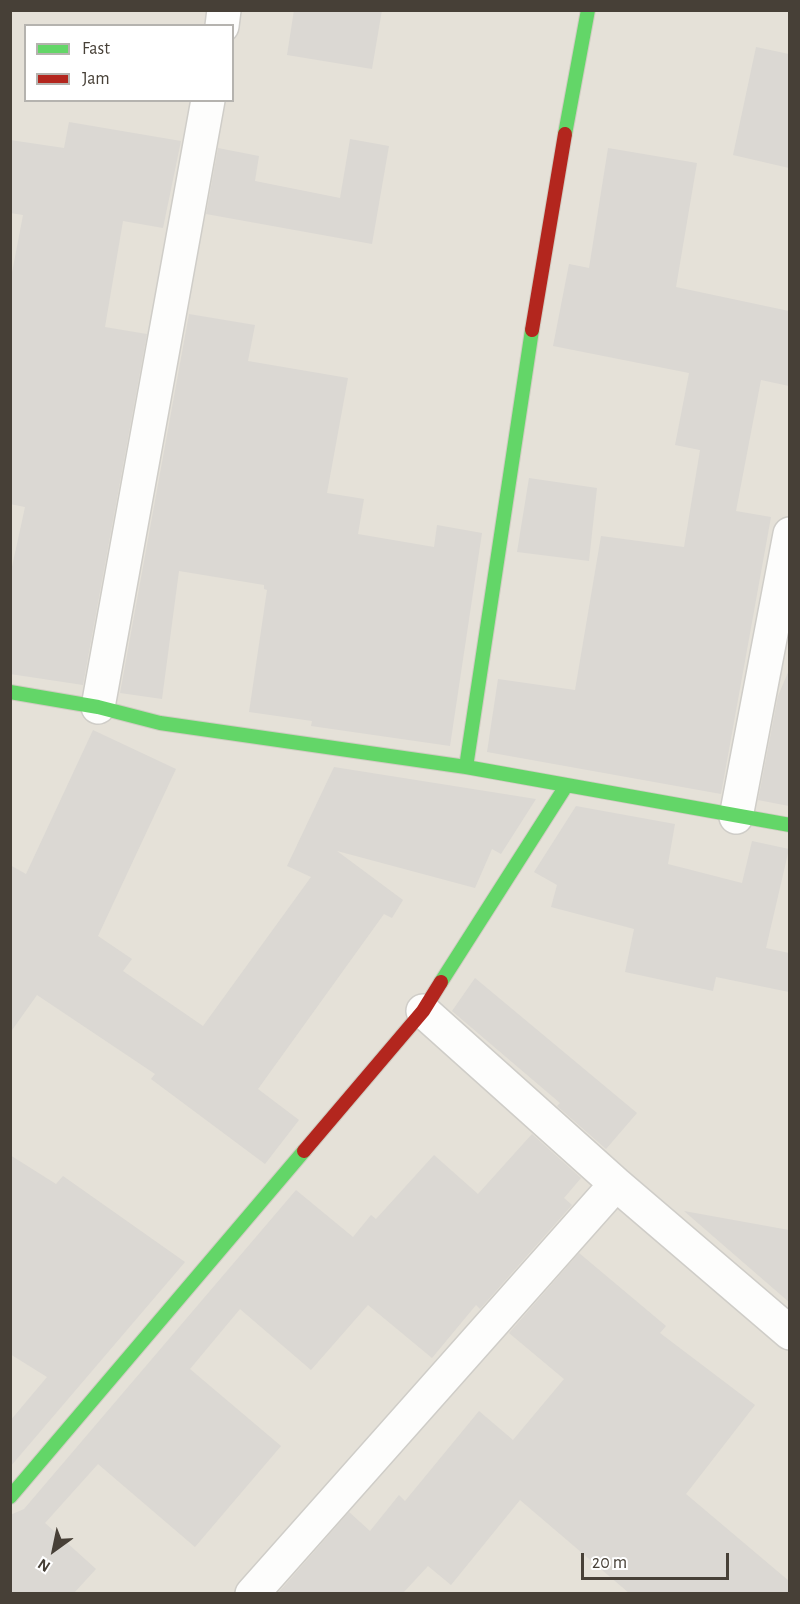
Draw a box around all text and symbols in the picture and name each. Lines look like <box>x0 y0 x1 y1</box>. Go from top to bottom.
legend <box>24 24 234 102</box>
text: Fast <box>82 40 110 58</box>
text: Jam <box>82 70 110 88</box>
north arrow <box>24 1520 84 1580</box>
scale bar <box>584 1541 732 1579</box>
text: 20 m <box>592 1554 627 1572</box>
text: N <box>35 1555 53 1575</box>

